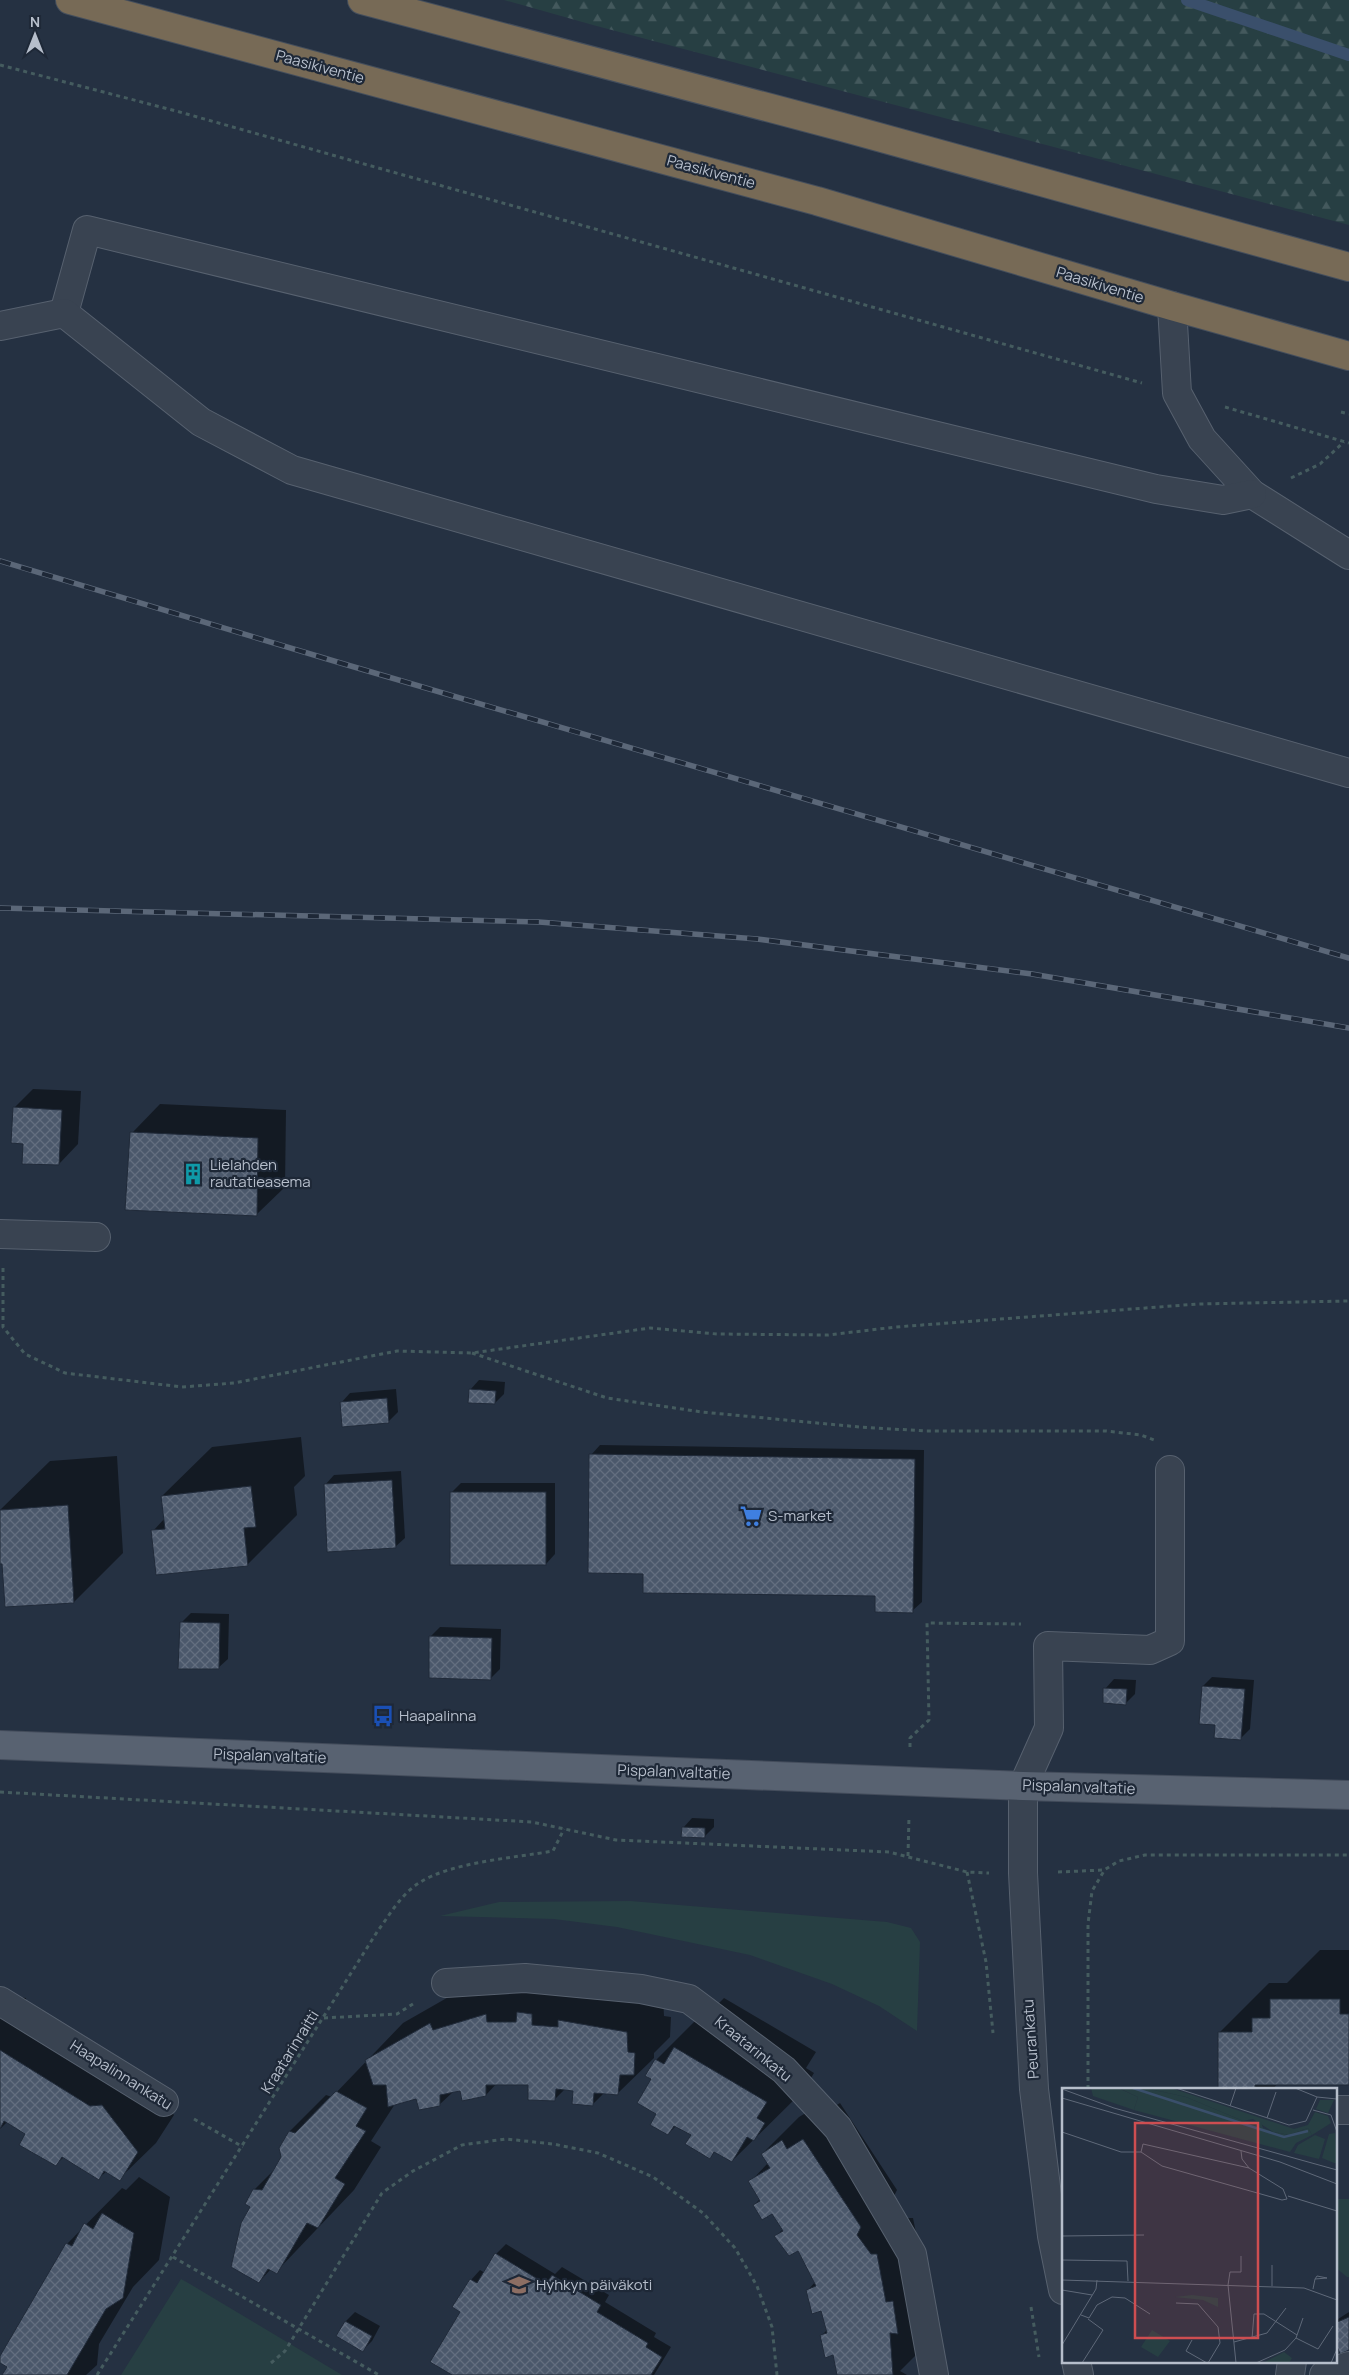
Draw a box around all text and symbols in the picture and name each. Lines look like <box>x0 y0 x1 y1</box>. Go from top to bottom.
north arrow <box>10 10 60 60</box>
text: N <box>30 12 40 31</box>
street label: Paasikiventie <box>274 45 367 88</box>
street label: Paasikiventie <box>665 150 758 193</box>
street label: Paasikiventie <box>1054 261 1147 308</box>
place label: Lielahden rautatieasema <box>210 1154 311 1192</box>
building icon: Lielahden rautatieasema <box>180 1161 206 1187</box>
supermarket icon: S-market <box>738 1503 764 1529</box>
place label: S-market <box>768 1505 832 1526</box>
bus stop icon: Haapalinna <box>370 1703 396 1729</box>
place label: Haapalinna <box>399 1705 476 1726</box>
street label: Pispalan valtatie <box>213 1743 327 1768</box>
street label: Pispalan valtatie <box>617 1759 731 1784</box>
street label: Pispalan valtatie <box>1022 1774 1136 1799</box>
street label: Peurankatu <box>1017 1999 1044 2080</box>
street label: Kraatarinraitti <box>256 2006 323 2097</box>
street label: Kraatarinkatu <box>710 2011 796 2086</box>
street label: Haapalinnankatu <box>66 2035 176 2114</box>
inset map <box>1062 2088 1336 2362</box>
school or university icon: Hyhkyn päiväkoti <box>506 2272 532 2298</box>
place label: Hyhkyn päiväkoti <box>536 2274 652 2295</box>

